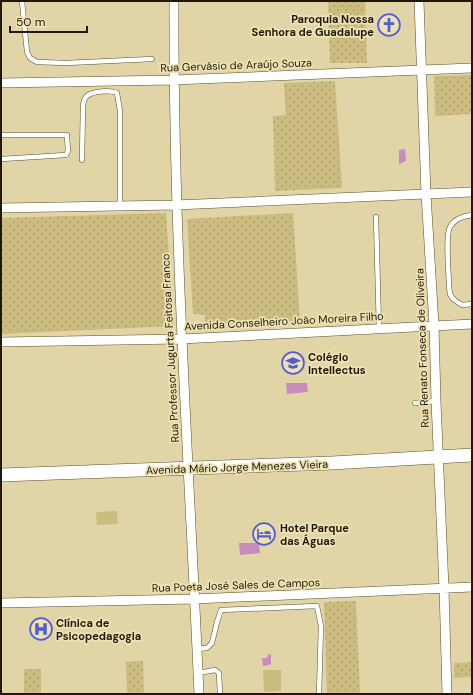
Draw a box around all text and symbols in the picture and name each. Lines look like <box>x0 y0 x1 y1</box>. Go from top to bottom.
scale bar <box>10 8 87 34</box>
place label: Paroquia Nossa Senhora de Guadalupe <box>252 12 374 39</box>
church icon: Paroquia Nossa Senhora de Guadalupe <box>376 12 402 38</box>
text: 50 m <box>16 14 45 30</box>
street label: Rua Gervásio de Araújo Souza <box>160 55 312 75</box>
street label: Rua Professor Jugurta Feitosa Franco <box>158 253 182 443</box>
street label: Rua Renato Fonseca de Oliveira <box>412 268 432 428</box>
street label: Avenida Conselheiro João Moreira Filho <box>184 309 384 333</box>
school or university icon: Colégio Intellectus <box>280 350 306 376</box>
place label: Colégio Intellectus <box>308 350 366 377</box>
street label: Avenida Mário Jorge Menezes Vieira <box>146 457 328 477</box>
hotel icon: Hotel Parque das Águas <box>251 521 277 547</box>
place label: Hotel Parque das Águas <box>280 521 349 548</box>
street label: Rua Poeta José Sales de Campos <box>152 575 320 595</box>
hospital icon: Clínica de Psicopedagogia <box>28 616 54 642</box>
place label: Clínica de Psicopedagogia <box>56 616 141 643</box>

